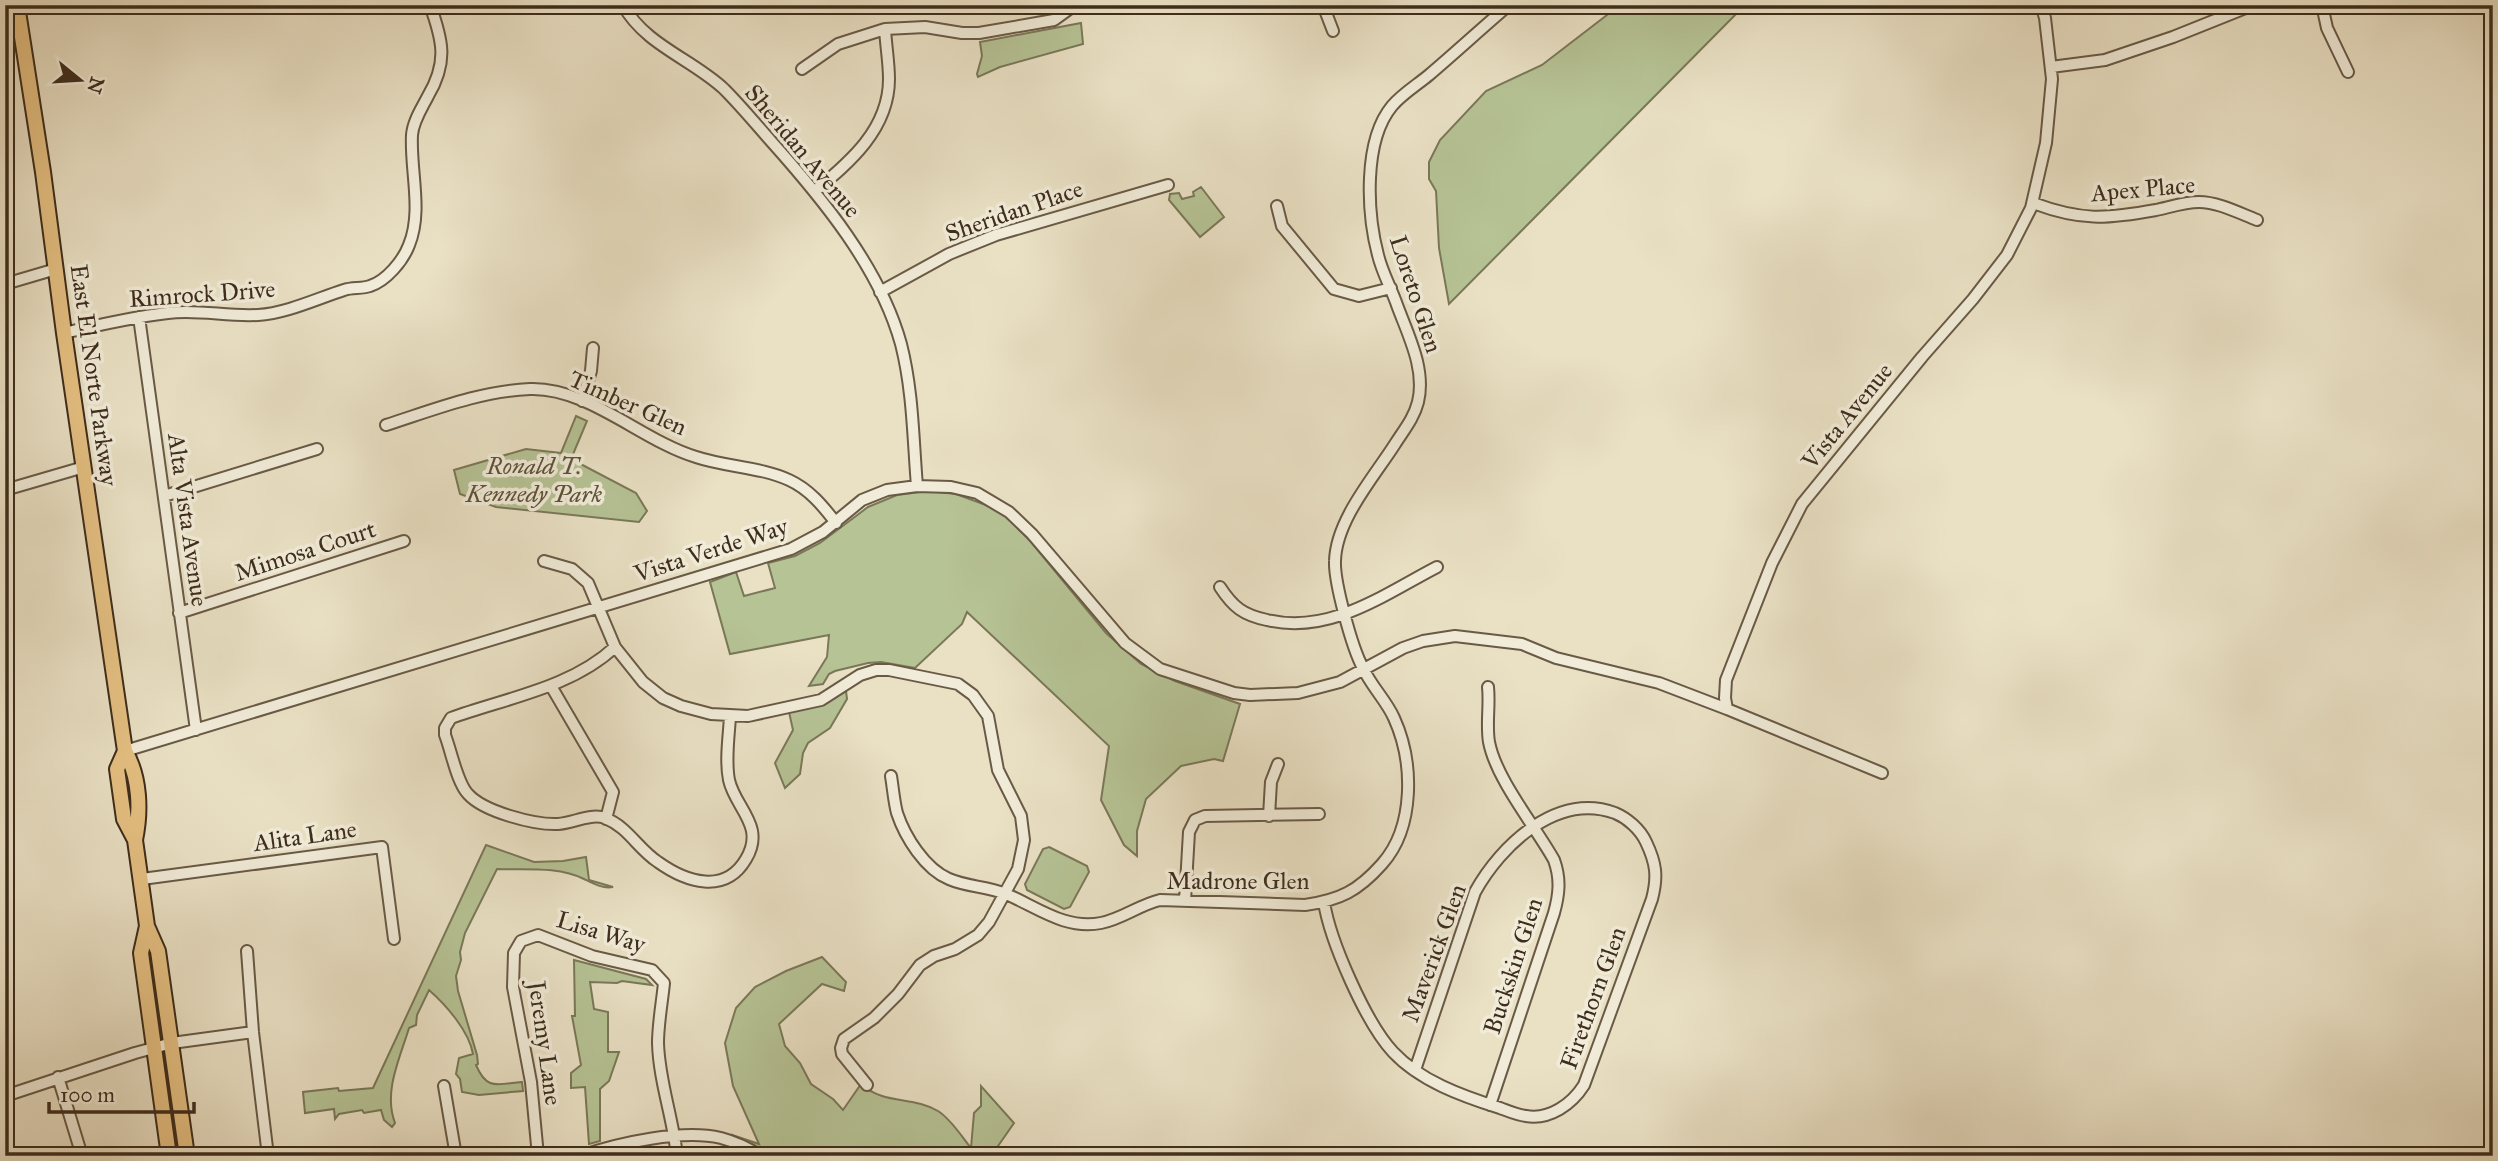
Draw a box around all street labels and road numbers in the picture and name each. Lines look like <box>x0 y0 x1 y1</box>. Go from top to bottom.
street label: Sheridan Avenue <box>738 78 868 224</box>
street label: Apex Place <box>2089 170 2196 209</box>
street label: Sheridan Place <box>941 173 1087 249</box>
street label: Loreto Glen <box>1383 232 1449 356</box>
street label: East El Norte Parkway <box>64 262 125 488</box>
street label: Rimrock Drive <box>128 274 276 314</box>
street label: Vista Avenue <box>1794 357 1899 476</box>
street label: Timber Glen <box>564 364 692 442</box>
street label: Alta Vista Avenue <box>161 431 215 608</box>
street label: Vista Verde Way <box>630 511 792 589</box>
street label: Mimosa Court <box>231 514 380 588</box>
street label: Alita Lane <box>251 814 358 858</box>
street label: Madrone Glen <box>1166 866 1310 896</box>
street label: Maverick Glen <box>1395 880 1473 1026</box>
street label: Buckskin Glen <box>1477 894 1549 1038</box>
street label: Lisa Way <box>553 904 650 960</box>
street label: Firethorn Glen <box>1553 923 1633 1073</box>
street label: Jeremy Lane <box>521 976 569 1107</box>

